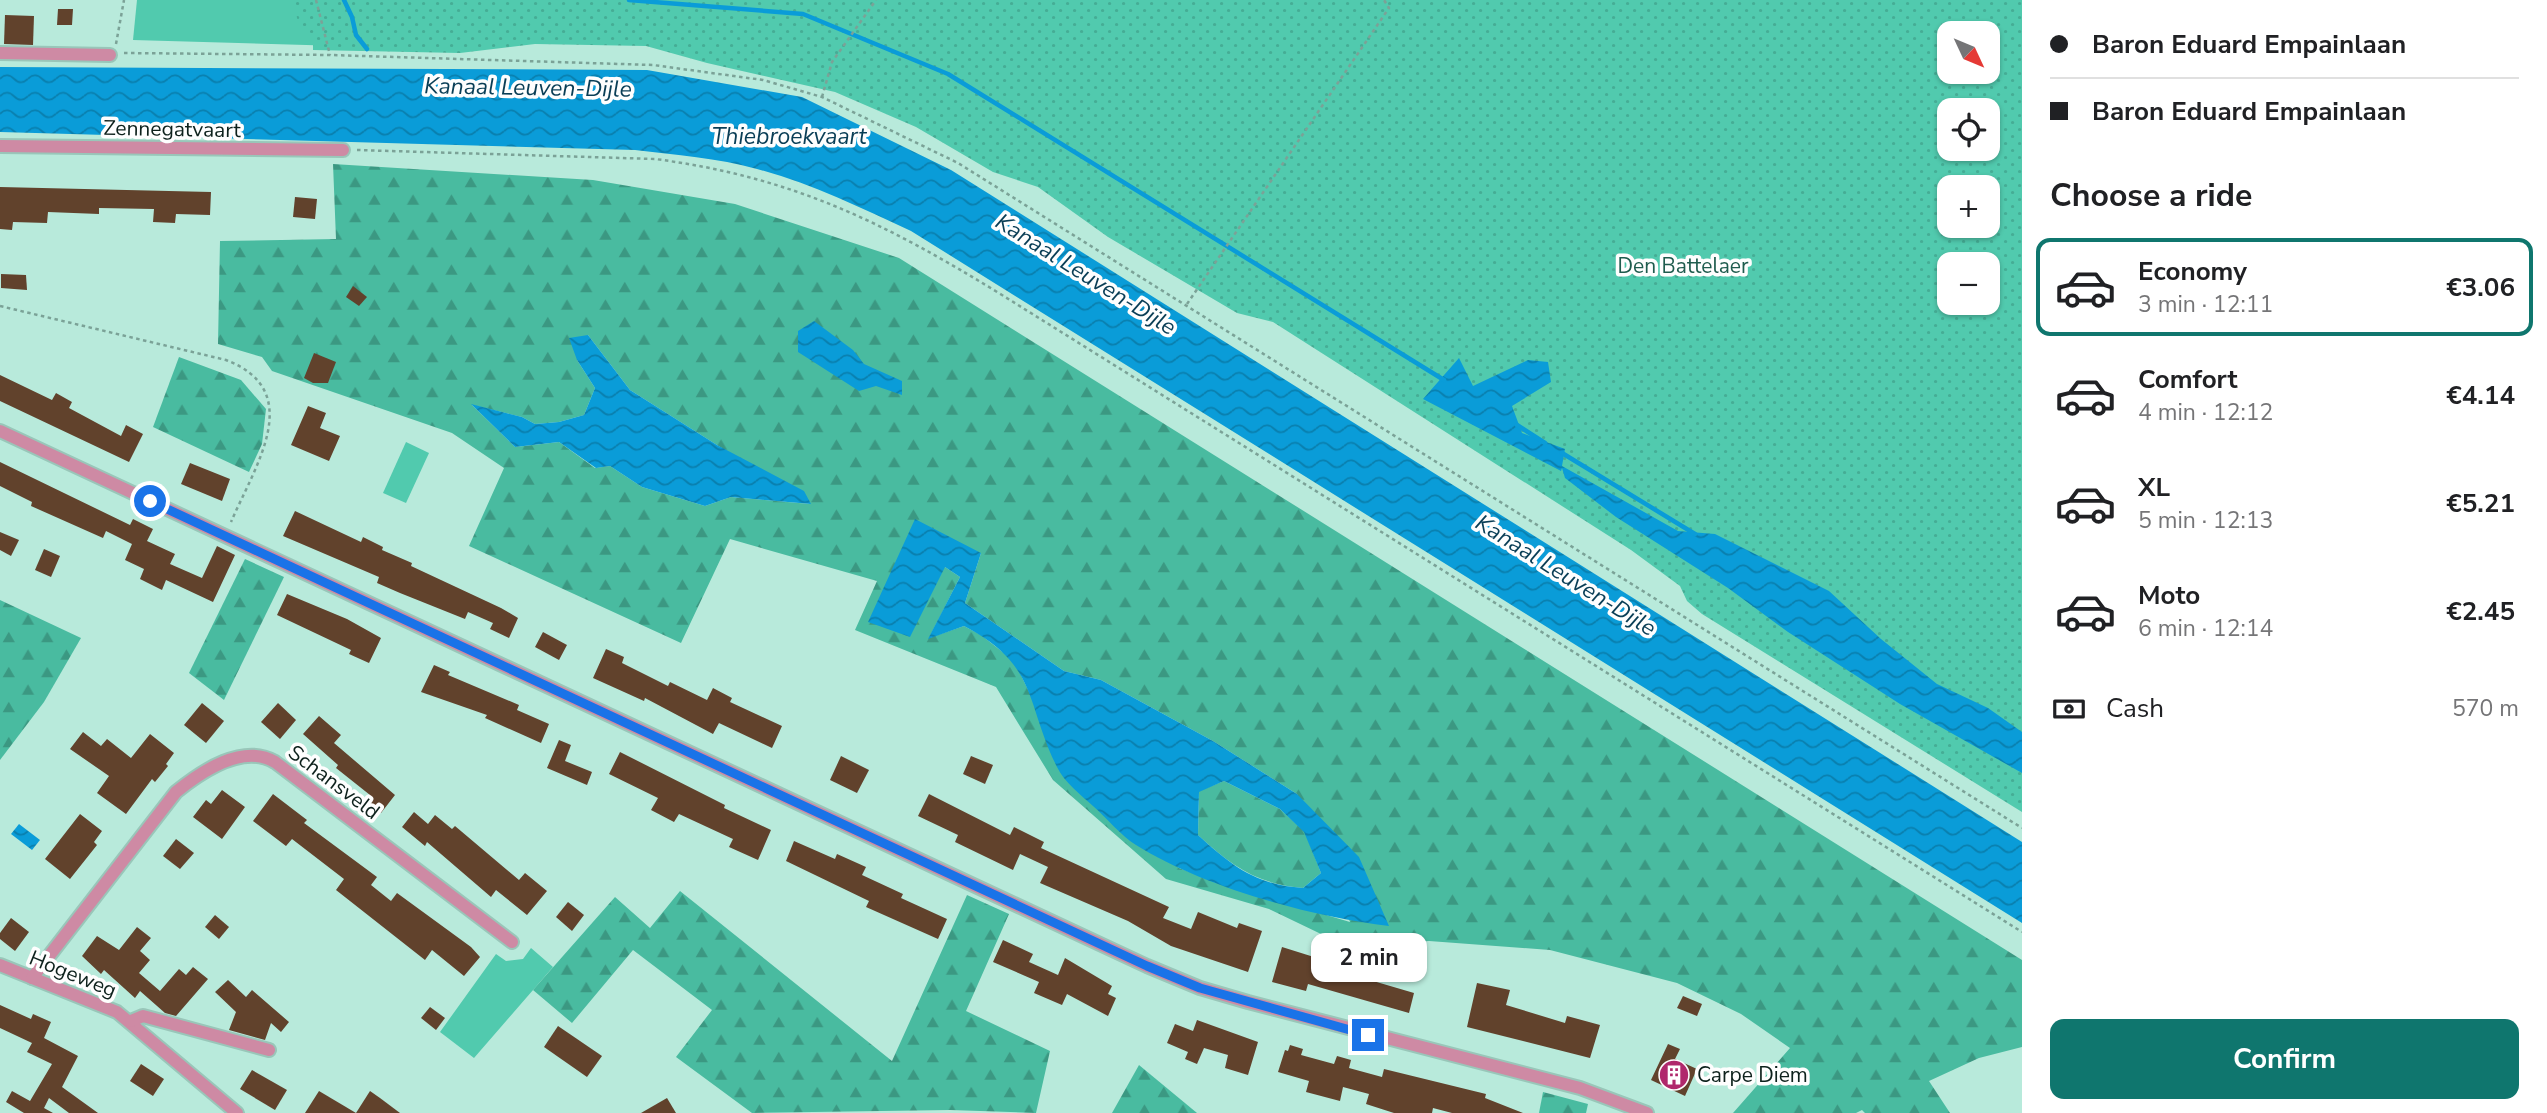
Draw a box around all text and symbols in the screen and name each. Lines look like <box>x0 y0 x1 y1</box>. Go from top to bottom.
north arrow <box>1937 21 2000 84</box>
map controls <box>1937 21 2000 315</box>
text: Baron Eduard Empainlaan <box>2092 27 2406 62</box>
water label: Kanaal Leuven-Dijle <box>424 70 632 105</box>
text: Baron Eduard Empainlaan <box>2092 94 2406 129</box>
button: locate <box>1937 98 2000 161</box>
street label: Zennegatvaart <box>103 114 242 144</box>
water label: Thiebroekvaart <box>711 121 867 152</box>
text: Choose a ride <box>2050 174 2252 217</box>
button: + <box>1937 175 2000 238</box>
water label: Kanaal Leuven-Dijle <box>989 206 1182 343</box>
park label: Den Battelaer <box>1618 252 1749 280</box>
button: − <box>1937 252 2000 315</box>
text: Economy <box>2138 254 2247 289</box>
icon: car <box>2054 256 2117 319</box>
text: €3.06 <box>2446 270 2515 305</box>
text: 3 min · 12:11 <box>2138 289 2273 320</box>
text: Comfort <box>2138 362 2238 397</box>
icon: car <box>2054 364 2117 427</box>
text: €4.14 <box>2446 378 2515 413</box>
text: 4 min · 12:12 <box>2138 397 2273 428</box>
text: XL <box>2138 470 2170 505</box>
icon: car <box>2054 472 2117 535</box>
route start <box>134 485 166 517</box>
text: €5.21 <box>2446 486 2515 521</box>
text: 5 min · 12:13 <box>2138 505 2273 536</box>
water label: Kanaal Leuven-Dijle <box>1469 507 1662 644</box>
text: Moto <box>2138 578 2200 613</box>
icon: car <box>2054 580 2117 643</box>
text: €2.45 <box>2446 594 2515 629</box>
text: 6 min · 12:14 <box>2138 613 2273 644</box>
icon: cash <box>2050 690 2088 728</box>
text: Cash <box>2106 691 2164 726</box>
text: 570 m <box>2452 693 2519 724</box>
street label: Schansveld <box>283 738 385 826</box>
callout: 2 min <box>1310 934 1426 982</box>
text: 2 min <box>1339 942 1399 973</box>
street label: Hogeweg <box>25 944 121 1004</box>
route end <box>1352 1019 1384 1051</box>
button: Confirm <box>2050 1019 2519 1099</box>
building icon: Carpe Diem <box>1657 1058 1691 1092</box>
place label: Carpe Diem <box>1697 1061 1808 1089</box>

